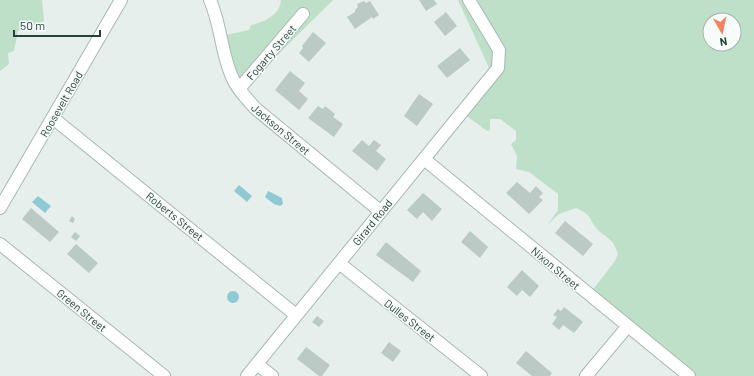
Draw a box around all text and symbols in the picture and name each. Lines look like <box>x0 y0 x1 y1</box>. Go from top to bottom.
scale bar <box>14 12 100 38</box>
north arrow <box>702 12 742 52</box>
text: 50 m <box>20 18 45 32</box>
street label: Fogarty Street <box>244 22 298 82</box>
text: N <box>719 35 728 49</box>
street label: Roosevelt Road <box>37 69 85 139</box>
street label: Jackson Street <box>249 101 313 157</box>
street label: Roberts Street <box>144 189 206 243</box>
street label: Girard Road <box>349 196 395 248</box>
street label: Nixon Street <box>529 244 583 292</box>
street label: Green Street <box>54 286 110 334</box>
street label: Dulles Street <box>382 296 438 344</box>

